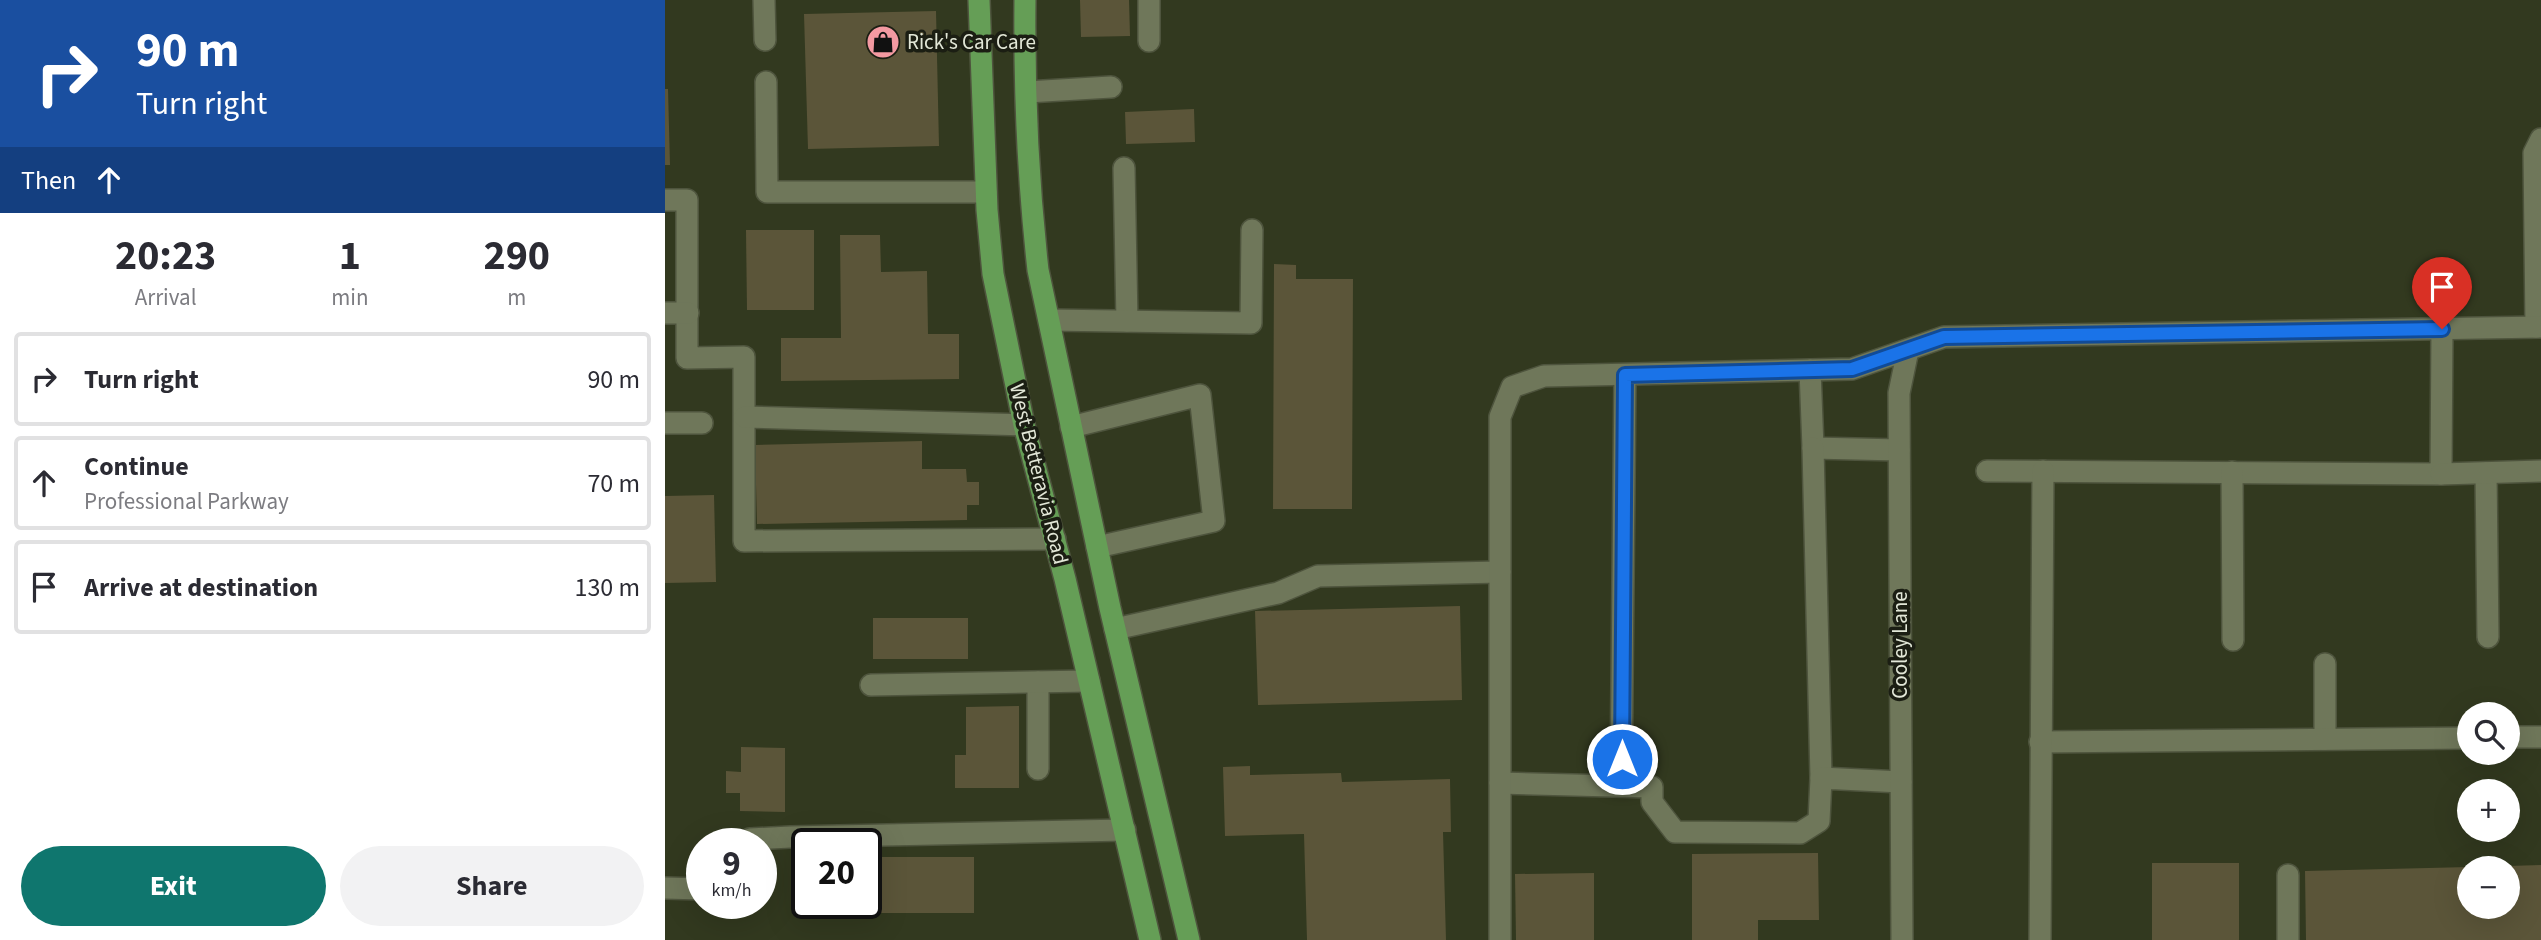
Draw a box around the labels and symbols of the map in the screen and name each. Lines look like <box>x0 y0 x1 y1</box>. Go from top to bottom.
shop icon: Rick's Car Care <box>864 23 902 61</box>
place label: Rick's Car Care <box>907 27 1036 57</box>
pin <box>2412 257 2472 329</box>
street label: West Betteravia Road <box>1002 380 1076 568</box>
street label: Cooley Lane <box>1885 591 1915 699</box>
position arrow <box>1585 722 1659 796</box>
speed limit sign: 20 <box>791 828 882 919</box>

